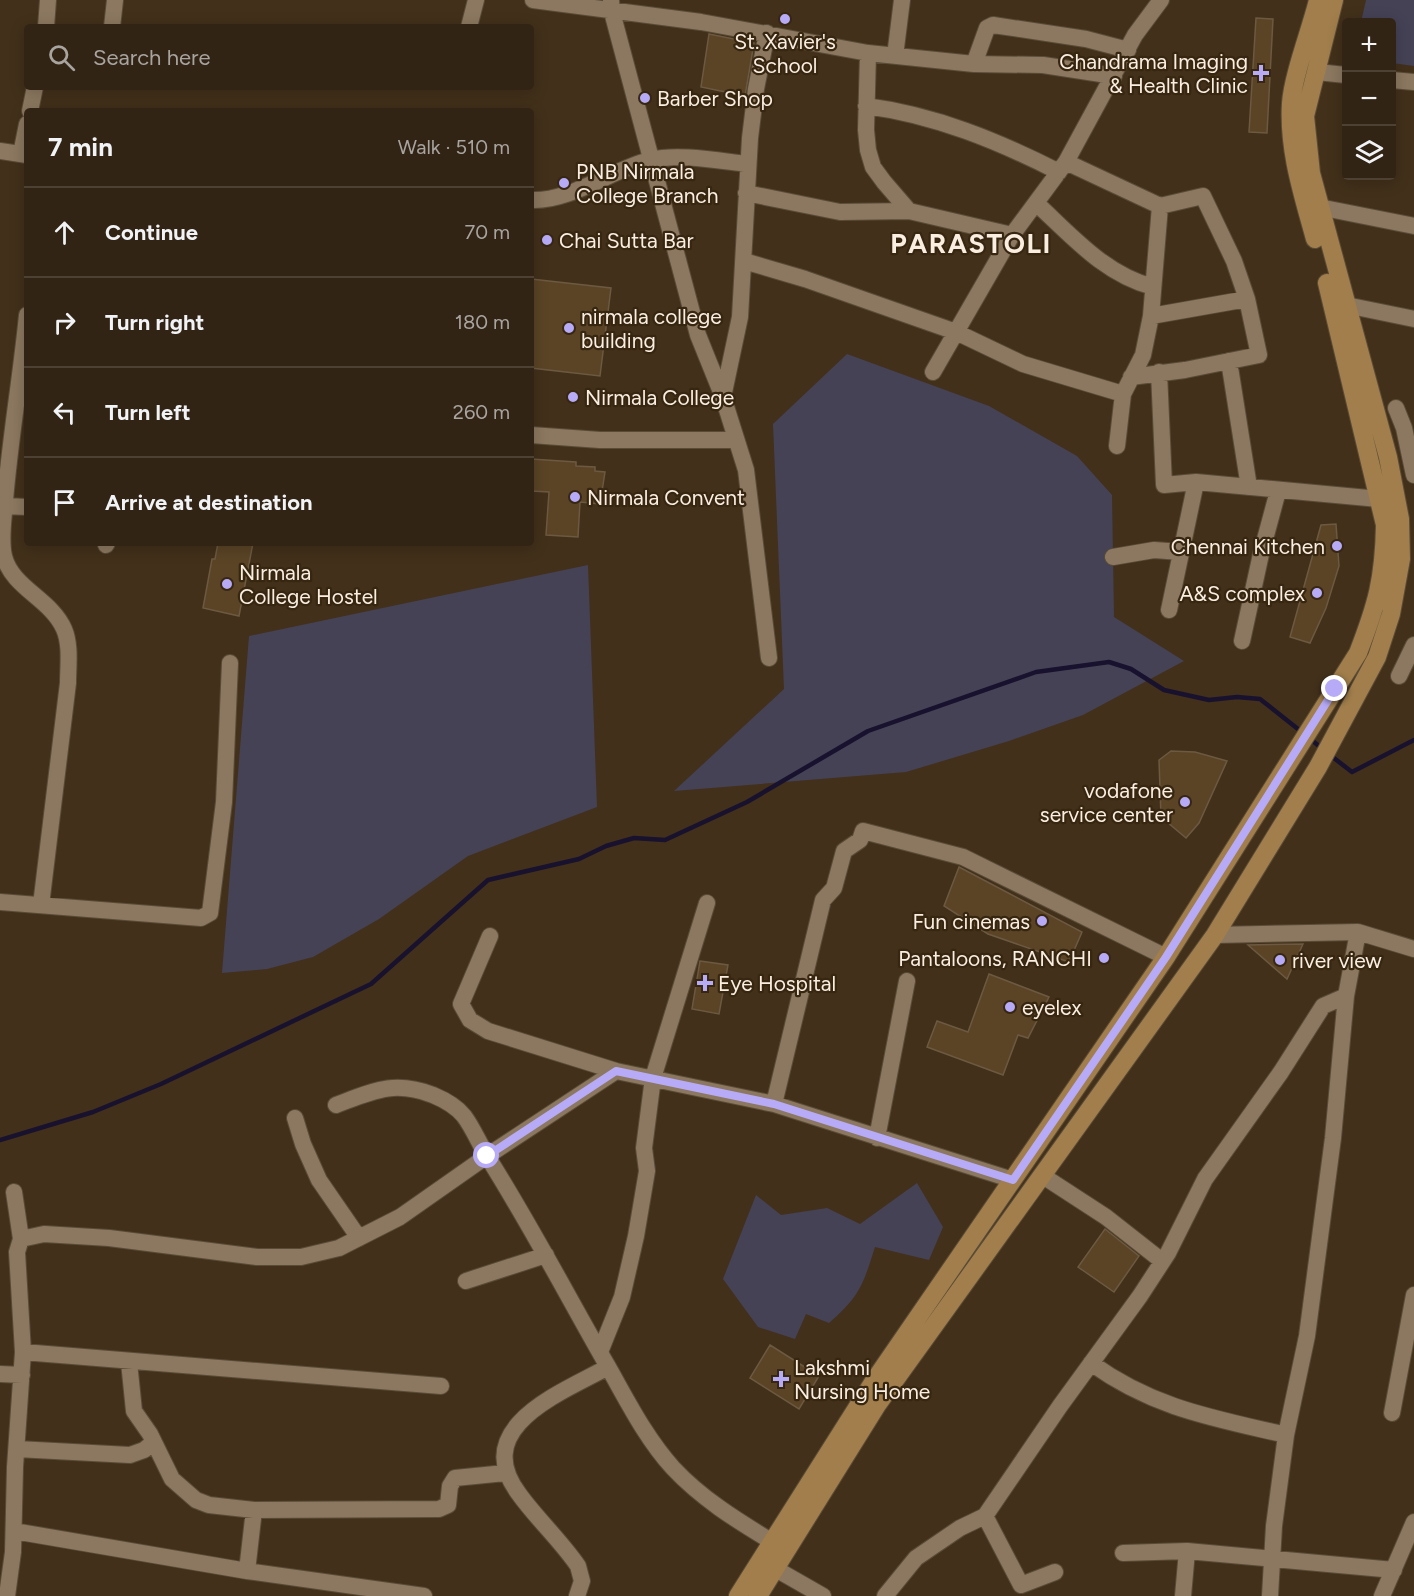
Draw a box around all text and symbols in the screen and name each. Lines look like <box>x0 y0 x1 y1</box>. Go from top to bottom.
marker: St. Xavier's School <box>778 12 792 26</box>
map controls <box>1342 18 1396 180</box>
button: + <box>1342 18 1396 72</box>
search box <box>24 24 534 90</box>
place label: St. Xavier's School <box>734 29 836 78</box>
icon: search <box>45 41 78 74</box>
text: Search here <box>93 44 211 71</box>
place label: Chandrama Imaging & Health Clinic <box>1059 49 1248 98</box>
marker: Chandrama Imaging & Health Clinic <box>1252 64 1270 82</box>
button: − <box>1342 72 1396 126</box>
place label: Barber Shop <box>657 86 773 111</box>
marker: Barber Shop <box>638 91 652 105</box>
button: layers <box>1342 126 1396 180</box>
text: 7 min <box>48 131 113 163</box>
text: Walk · 510 m <box>398 135 510 159</box>
place label: PNB Nirmala College Branch <box>576 159 718 208</box>
marker: PNB Nirmala College Branch <box>557 176 571 190</box>
icon: ahead <box>48 216 81 249</box>
text: Continue <box>105 219 198 246</box>
text: 70 m <box>464 220 510 244</box>
district label: PARASTOLI <box>890 227 1052 260</box>
place label: Chai Sutta Bar <box>559 228 694 253</box>
marker: Chai Sutta Bar <box>540 233 554 247</box>
place label: nirmala college building <box>581 304 722 353</box>
icon: right <box>48 306 81 339</box>
text: Turn right <box>105 309 204 336</box>
text: 180 m <box>455 310 510 334</box>
marker: nirmala college building <box>562 321 576 335</box>
place label: Nirmala College <box>585 385 734 410</box>
marker: Nirmala College <box>566 390 580 404</box>
icon: left <box>48 396 81 429</box>
text: Turn left <box>105 399 191 426</box>
text: 260 m <box>453 400 510 424</box>
place label: Nirmala Convent <box>587 485 745 510</box>
icon: arrive <box>48 486 81 519</box>
text: Arrive at destination <box>105 489 313 516</box>
marker: Nirmala Convent <box>568 490 582 504</box>
place label: Chennai Kitchen <box>1171 534 1325 559</box>
marker: Chennai Kitchen <box>1330 539 1344 553</box>
place label: Nirmala College Hostel <box>239 560 378 609</box>
marker: Nirmala College Hostel <box>220 577 234 591</box>
place label: A&S complex <box>1179 581 1305 606</box>
marker: A&S complex <box>1310 586 1324 600</box>
route end <box>1321 675 1347 701</box>
place label: vodafone service center <box>1040 778 1173 827</box>
marker: vodafone service center <box>1178 795 1192 809</box>
place label: Fun cinemas <box>912 909 1030 934</box>
marker: Fun cinemas <box>1035 914 1049 928</box>
place label: Pantaloons, RANCHI <box>898 946 1092 971</box>
place label: river view <box>1292 948 1382 973</box>
marker: Pantaloons, RANCHI <box>1097 951 1111 965</box>
marker: river view <box>1273 953 1287 967</box>
place label: Eye Hospital <box>718 971 836 996</box>
marker: Eye Hospital <box>696 974 714 992</box>
place label: eyelex <box>1022 995 1081 1020</box>
marker: eyelex <box>1003 1000 1017 1014</box>
route start <box>473 1142 499 1168</box>
place label: Lakshmi Nursing Home <box>794 1355 930 1404</box>
marker: Lakshmi Nursing Home <box>772 1370 790 1388</box>

